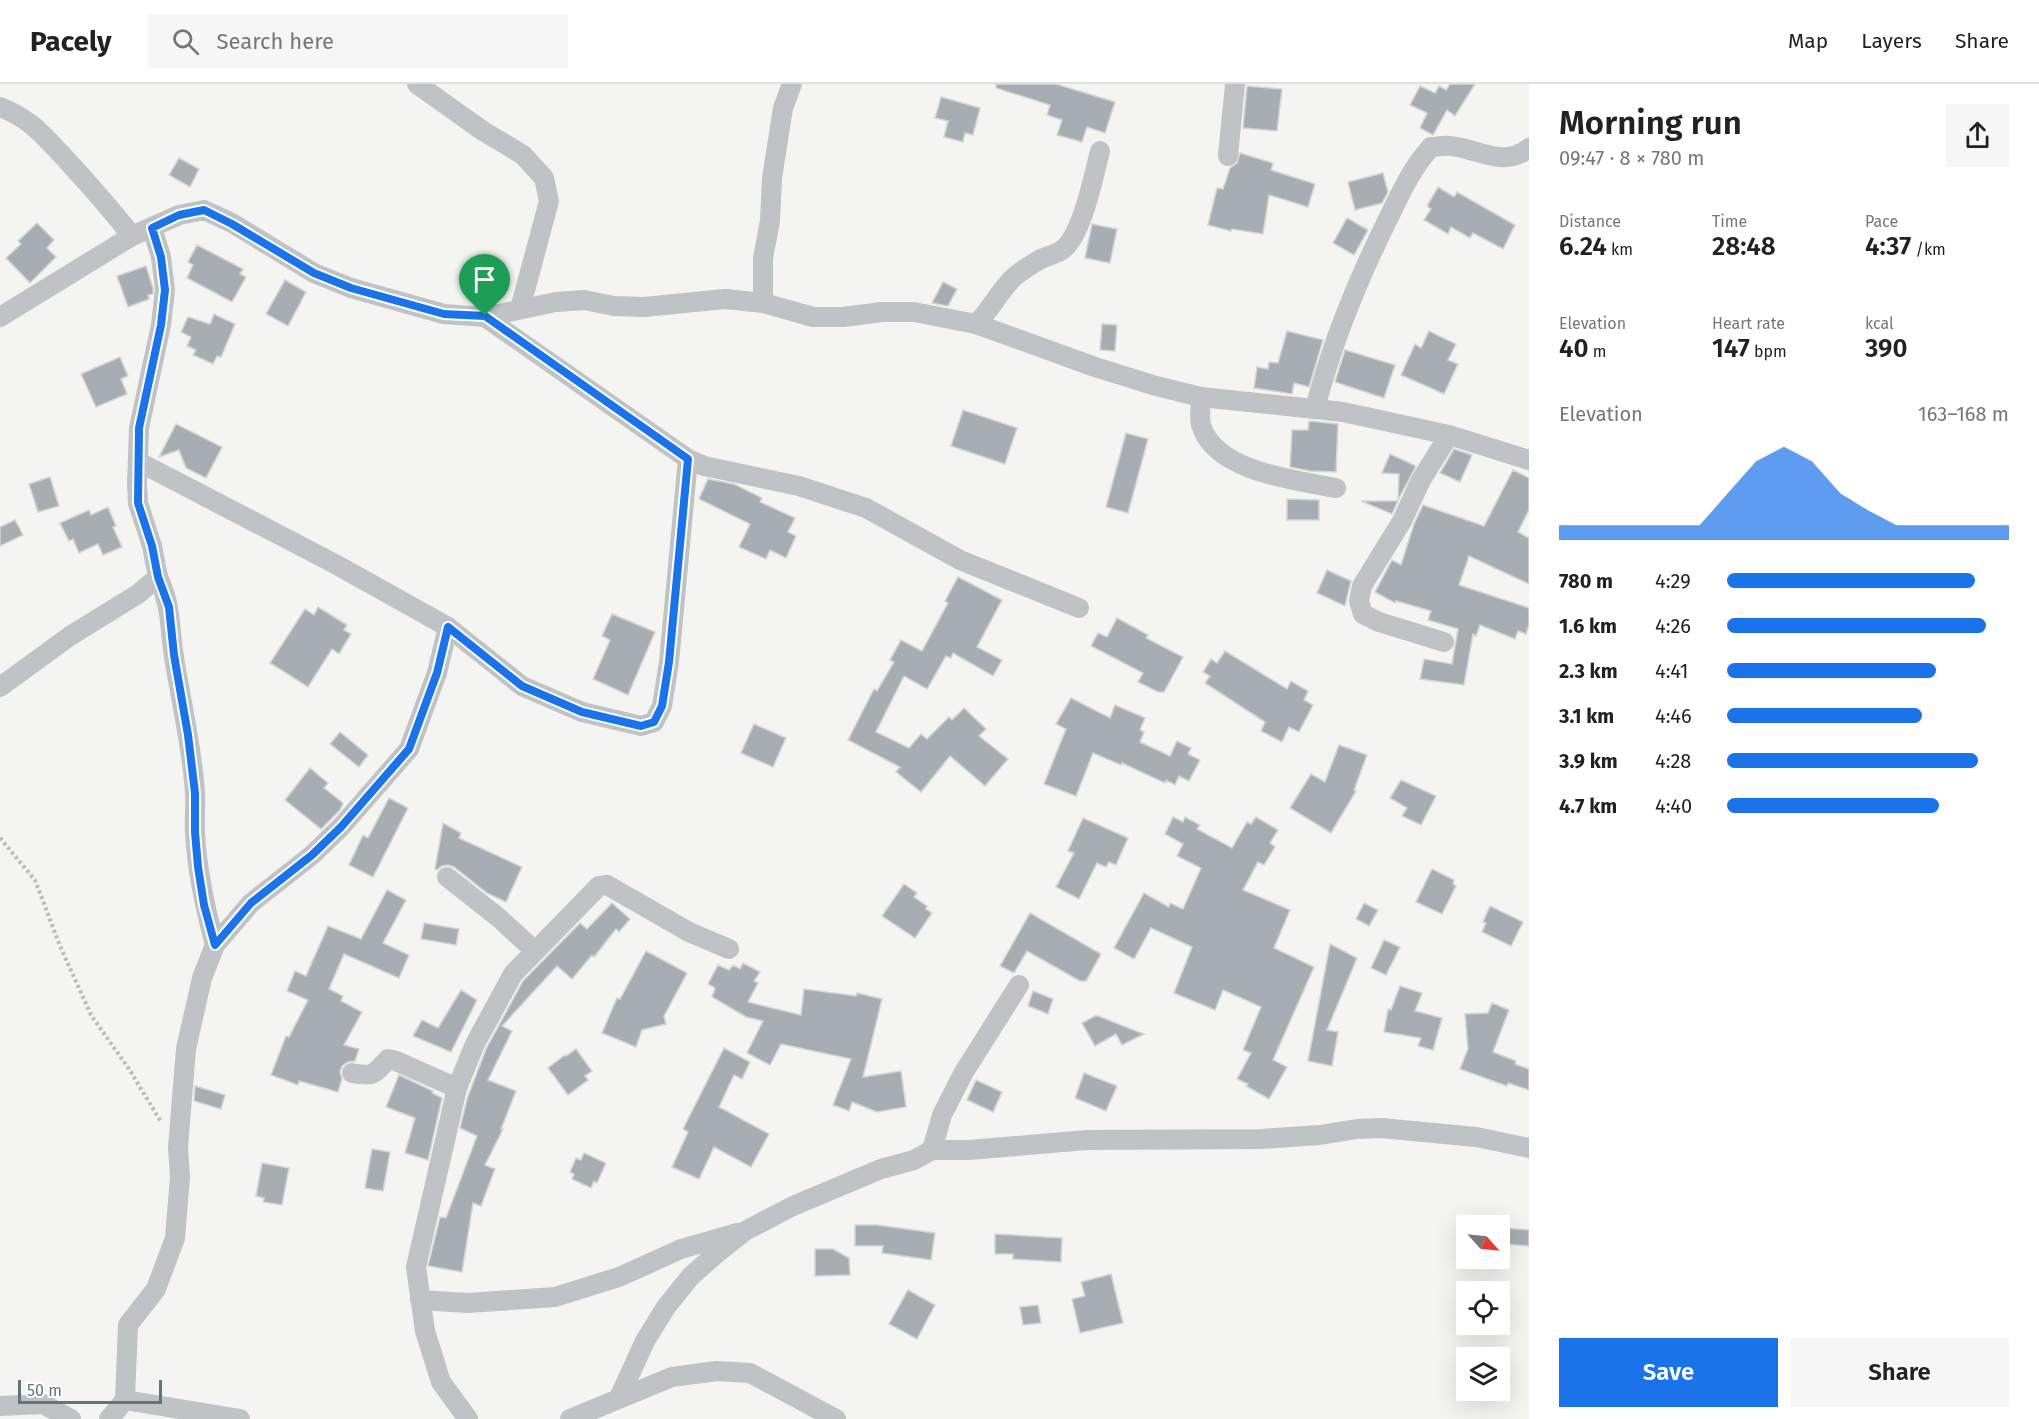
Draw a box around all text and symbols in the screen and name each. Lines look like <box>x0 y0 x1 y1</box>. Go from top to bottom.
search box <box>148 14 568 68</box>
text: Pacely <box>30 25 112 58</box>
icon: search <box>169 25 202 58</box>
text: Search here <box>217 28 334 55</box>
text: Map <box>1788 28 1828 54</box>
text: Layers <box>1861 28 1922 54</box>
text: Share <box>1955 28 2009 54</box>
text: Morning run <box>1559 103 1742 143</box>
button: share <box>1946 104 2009 167</box>
text: 09:47 · 8 × 780 m <box>1559 146 1704 170</box>
text: Distance <box>1559 212 1621 231</box>
text: Time <box>1712 212 1747 231</box>
text: Pace <box>1865 212 1898 231</box>
text: 6.24 <box>1559 231 1607 262</box>
text: 28:48 <box>1712 231 1776 262</box>
text: 4:37 <box>1865 231 1911 262</box>
text: km <box>1607 240 1633 259</box>
text: /km <box>1911 240 1946 259</box>
pin <box>459 254 510 316</box>
icon: arrive <box>468 263 501 296</box>
text: Elevation <box>1559 314 1626 333</box>
text: Heart rate <box>1712 314 1785 333</box>
text: kcal <box>1865 314 1894 333</box>
text: 40 <box>1559 333 1589 364</box>
text: 147 <box>1712 333 1750 364</box>
text: 390 <box>1865 333 1908 364</box>
text: m <box>1589 342 1607 361</box>
text: bpm <box>1750 342 1787 361</box>
text: Elevation <box>1559 402 1643 426</box>
text: 163–168 m <box>1918 402 2009 426</box>
text: 780 m <box>1559 569 1613 593</box>
text: 4:29 <box>1655 569 1691 593</box>
text: 1.6 km <box>1559 614 1617 638</box>
text: 4:26 <box>1655 614 1691 638</box>
text: 2.3 km <box>1559 659 1618 683</box>
text: 4:41 <box>1655 659 1688 683</box>
text: 3.1 km <box>1559 704 1614 728</box>
text: 4:46 <box>1655 704 1692 728</box>
text: 3.9 km <box>1559 749 1618 773</box>
text: 4:28 <box>1655 749 1691 773</box>
text: 4.7 km <box>1559 794 1617 818</box>
text: 4:40 <box>1655 794 1692 818</box>
north arrow <box>1456 1215 1510 1269</box>
map controls <box>1456 1215 1510 1401</box>
button: locate <box>1456 1281 1510 1335</box>
button: Save <box>1559 1338 1778 1407</box>
button: Share <box>1790 1338 2009 1407</box>
button: layers <box>1456 1347 1510 1401</box>
scale bar <box>18 1377 162 1404</box>
text: 50 m <box>27 1381 62 1400</box>

